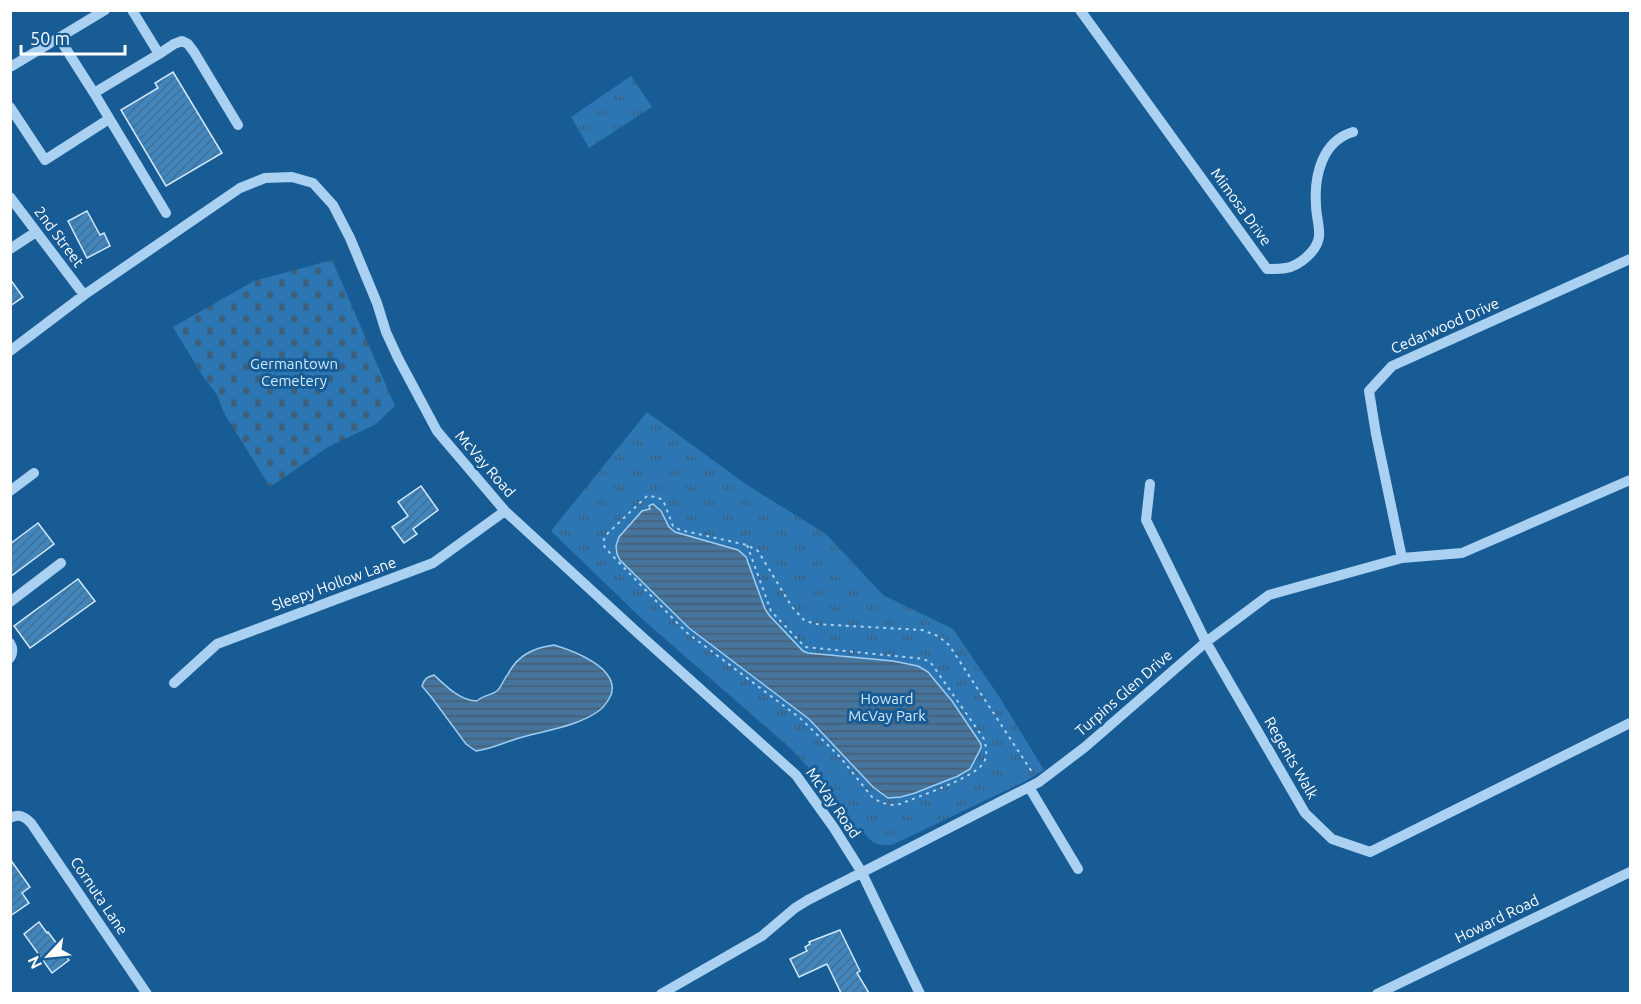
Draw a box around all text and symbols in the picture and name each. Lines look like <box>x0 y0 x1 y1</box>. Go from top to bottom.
scale bar <box>21 18 124 56</box>
text: 50 m <box>30 28 70 48</box>
street label: Mimosa Drive <box>1208 165 1275 249</box>
street label: 2nd Street <box>31 203 88 270</box>
street label: Cedarwood Drive <box>1388 294 1502 357</box>
park label: Germantown Cemetery <box>250 355 338 389</box>
street label: McVay Road <box>452 427 519 500</box>
street label: Sleepy Hollow Lane <box>269 553 398 614</box>
street label: Turpins Glen Drive <box>1072 646 1176 739</box>
park label: Howard McVay Park <box>848 690 926 724</box>
street label: Regents Walk <box>1261 714 1322 802</box>
street label: McVay Road <box>803 764 864 841</box>
street label: Cornuta Lane <box>67 854 132 938</box>
street label: Howard Road <box>1452 891 1541 946</box>
north arrow <box>18 926 78 986</box>
text: N <box>24 953 45 972</box>

